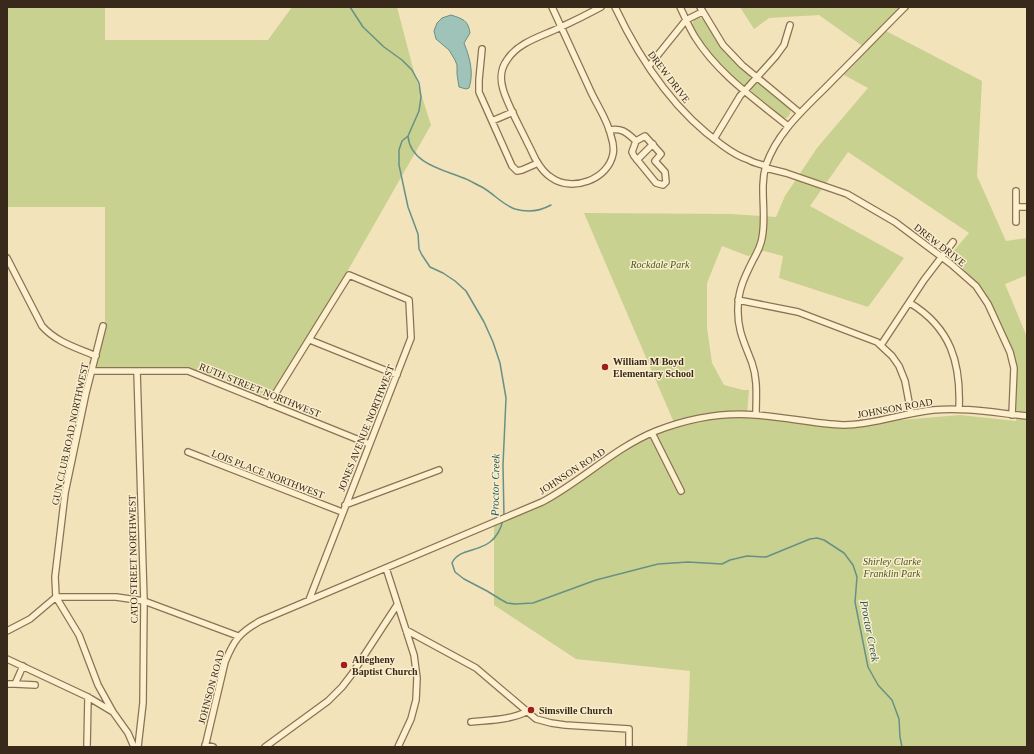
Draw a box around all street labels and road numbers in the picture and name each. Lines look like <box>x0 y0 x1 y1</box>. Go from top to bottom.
street label: DREW DRIVE <box>646 49 692 105</box>
street label: DREW DRIVE <box>912 221 968 269</box>
street label: RUTH STREET NORTHWEST <box>198 361 322 419</box>
street label: GUN CLUB ROAD NORTHWEST <box>50 362 90 506</box>
street label: JONES AVENUE NORTHWEST <box>336 363 396 493</box>
street label: JOHNSON ROAD <box>856 396 934 420</box>
street label: JOHNSON ROAD <box>537 446 607 496</box>
street label: LOIS PLACE NORTHWEST <box>210 447 326 501</box>
street label: CATO STREET NORTHWEST <box>126 495 140 623</box>
street label: JOHNSON ROAD <box>196 649 226 725</box>

